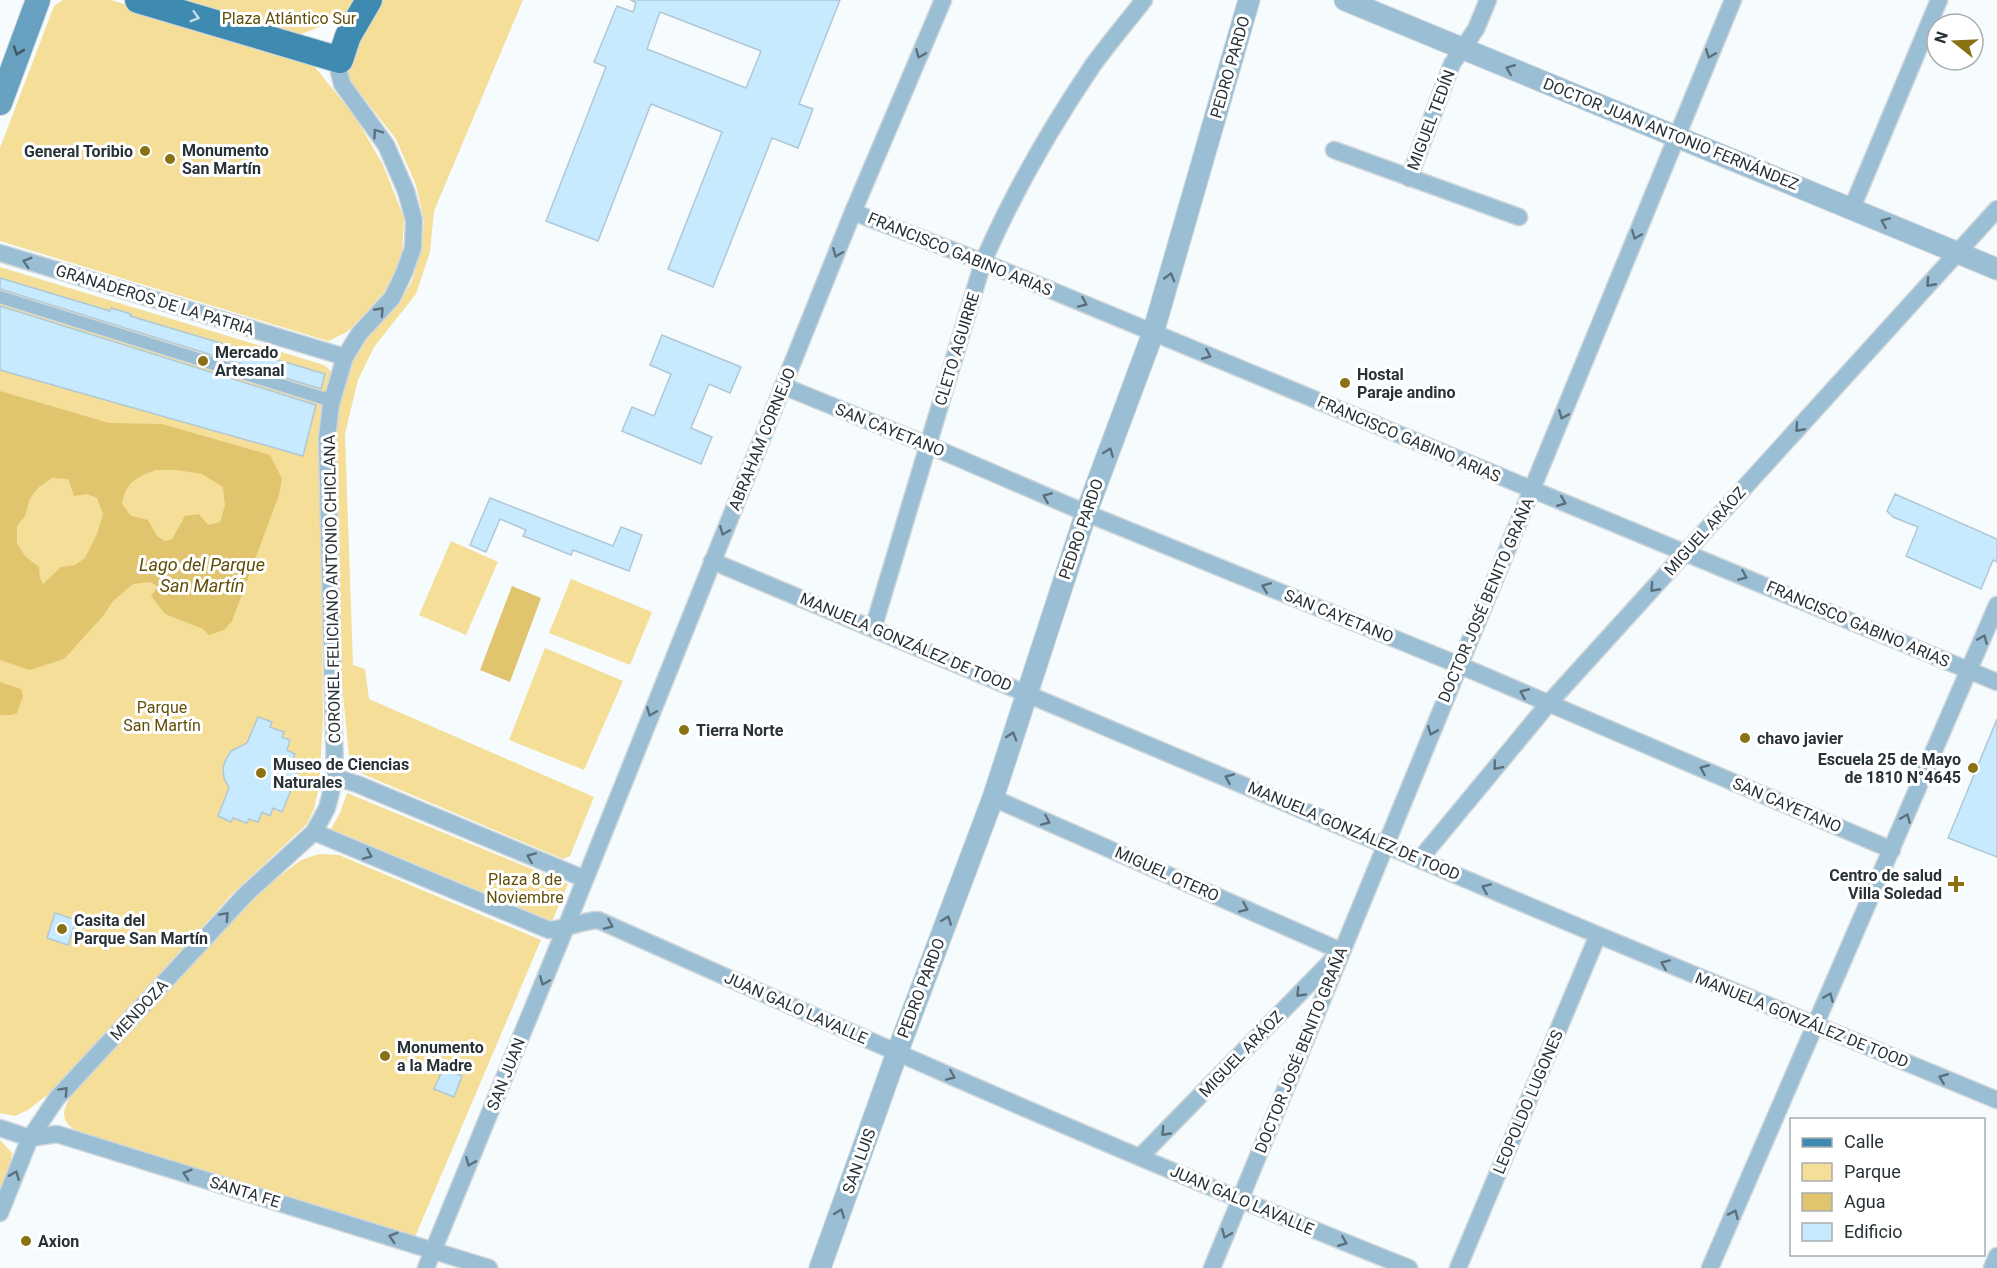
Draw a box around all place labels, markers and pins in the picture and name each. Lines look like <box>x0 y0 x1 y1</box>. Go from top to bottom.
place label: Monumento San Martín <box>182 141 269 178</box>
place label: General Toribio <box>24 142 133 161</box>
marker: General Toribio <box>138 144 152 158</box>
marker: Monumento San Martín <box>163 152 177 166</box>
place label: Mercado Artesanal <box>215 343 285 380</box>
marker: Mercado Artesanal <box>196 354 210 368</box>
place label: Hostal Paraje andino <box>1357 365 1456 402</box>
marker: Hostal Paraje andino <box>1338 376 1352 390</box>
place label: Tierra Norte <box>696 721 784 740</box>
marker: Tierra Norte <box>677 723 691 737</box>
place label: chavo javier <box>1757 729 1843 748</box>
marker: chavo javier <box>1738 731 1752 745</box>
place label: Escuela 25 de Mayo de 1810 N°4645 <box>1818 750 1961 787</box>
place label: Museo de Ciencias Naturales <box>273 755 409 792</box>
marker: Escuela 25 de Mayo de 1810 N°4645 <box>1966 761 1980 775</box>
marker: Museo de Ciencias Naturales <box>254 766 268 780</box>
place label: Centro de salud Villa Soledad <box>1829 866 1942 903</box>
marker: Centro de salud Villa Soledad <box>1947 875 1965 893</box>
place label: Casita del Parque San Martín <box>74 911 208 948</box>
marker: Casita del Parque San Martín <box>55 922 69 936</box>
place label: Monumento a la Madre <box>397 1038 484 1075</box>
marker: Monumento a la Madre <box>378 1049 392 1063</box>
place label: Axion <box>38 1232 79 1251</box>
marker: Axion <box>19 1234 33 1248</box>

